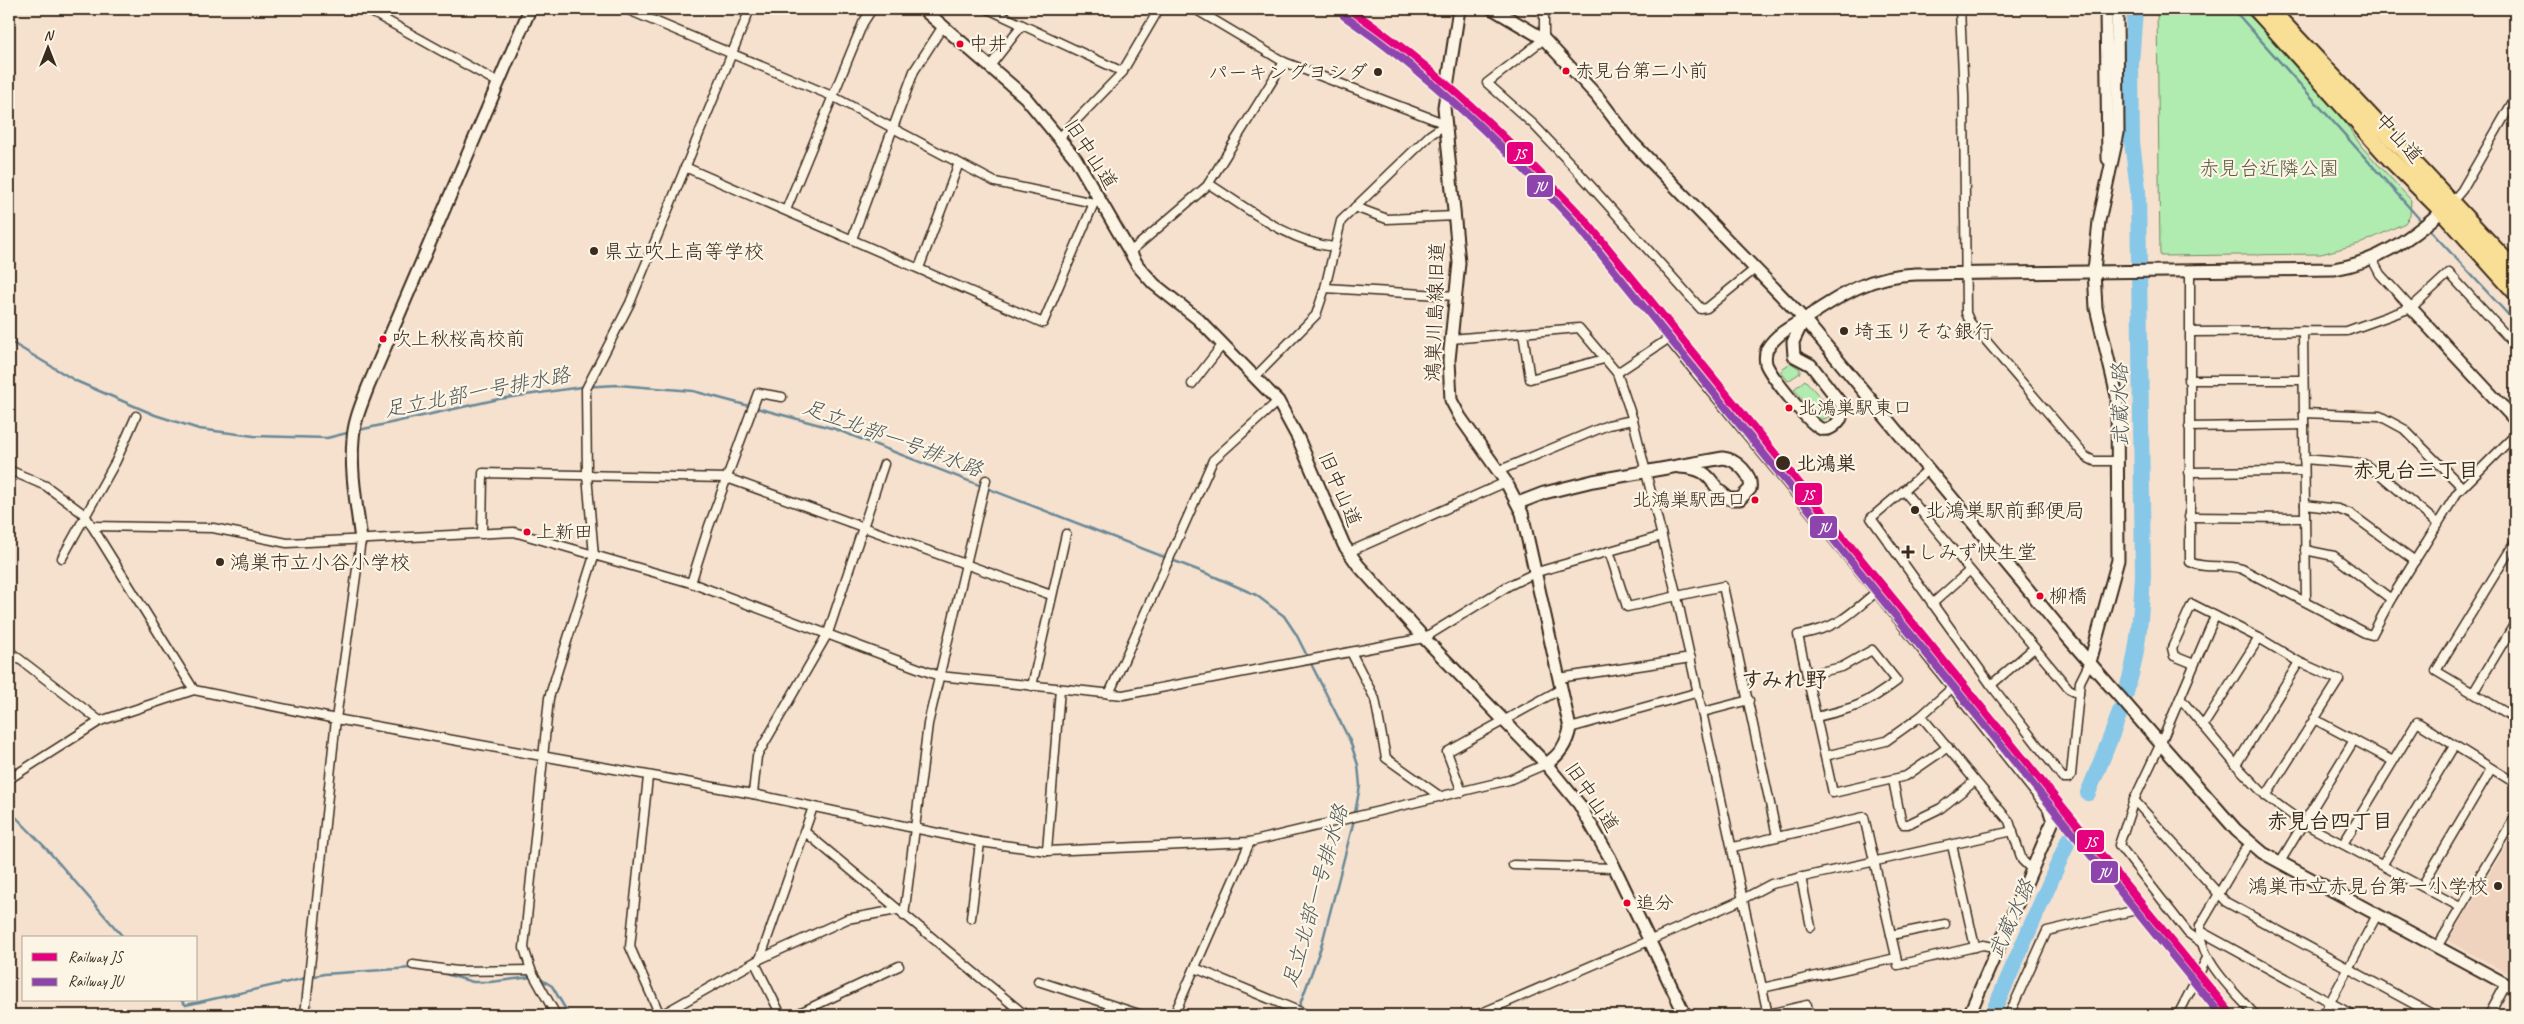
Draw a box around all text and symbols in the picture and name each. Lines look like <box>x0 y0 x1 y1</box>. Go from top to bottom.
north arrow <box>22 22 72 72</box>
text: N <box>44 27 55 44</box>
place label: 中井 <box>969 32 1007 56</box>
marker: 中井 <box>955 39 965 49</box>
place label: 赤見台第二小前 <box>1575 59 1708 83</box>
place label: パーキングヨシダ <box>1208 60 1368 85</box>
marker: パーキングヨシダ <box>1372 66 1384 78</box>
marker: 赤見台第二小前 <box>1561 66 1571 76</box>
street label: 中山道 <box>2370 107 2428 169</box>
street label: 旧中山道 <box>1059 114 1123 194</box>
line badge: JS <box>1506 141 1534 165</box>
text: JS <box>1513 145 1528 162</box>
park label: 赤見台近隣公園 <box>2199 156 2339 181</box>
line badge: JU <box>1526 174 1554 198</box>
text: JU <box>1533 178 1549 195</box>
place label: 県立吹上高等学校 <box>604 239 764 264</box>
street label: 鴻巣川島線旧道 <box>1420 242 1450 382</box>
marker: 県立吹上高等学校 <box>588 245 600 257</box>
place label: 埼玉りそな銀行 <box>1854 319 1994 344</box>
marker: 埼玉りそな銀行 <box>1838 325 1850 337</box>
place label: 吹上秋桜高校前 <box>392 327 525 351</box>
marker: 吹上秋桜高校前 <box>378 334 388 344</box>
water label: 足立北部一号排水路 <box>382 361 573 423</box>
water label: 武蔵水路 <box>2106 362 2134 447</box>
water label: 足立北部一号排水路 <box>800 393 987 483</box>
place label: 北鴻巣駅東口 <box>1798 396 1912 420</box>
marker: 北鴻巣駅東口 <box>1784 403 1794 413</box>
street label: 旧中山道 <box>1313 447 1367 531</box>
place label: 北鴻巣 <box>1796 451 1856 476</box>
marker: 北鴻巣 <box>1774 454 1792 472</box>
district label: 赤見台三丁目 <box>2353 457 2479 483</box>
line badge: JS <box>1794 482 1823 506</box>
text: JS <box>1801 486 1816 503</box>
place label: 北鴻巣駅西口 <box>1632 488 1746 512</box>
marker: 北鴻巣駅西口 <box>1750 495 1760 505</box>
place label: 北鴻巣駅前郵便局 <box>1925 498 2085 523</box>
marker: 北鴻巣駅前郵便局 <box>1909 504 1921 516</box>
line badge: JU <box>1809 515 1838 539</box>
text: JU <box>1817 519 1833 536</box>
place label: 上新田 <box>536 520 593 544</box>
marker: 上新田 <box>522 527 532 537</box>
place label: しみず快生堂 <box>1918 540 2037 565</box>
marker: しみず快生堂 <box>1902 546 1914 558</box>
place label: 鴻巣市立小谷小学校 <box>230 550 410 575</box>
marker: 鴻巣市立小谷小学校 <box>214 556 226 568</box>
place label: 柳橋 <box>2049 584 2087 608</box>
marker: 柳橋 <box>2035 591 2045 601</box>
district label: すみれ野 <box>1741 666 1827 694</box>
street label: 旧中山道 <box>1559 757 1625 837</box>
water label: 足立北部一号排水路 <box>1276 801 1354 990</box>
district label: 赤見台四丁目 <box>2267 808 2393 834</box>
line badge: JS <box>2076 829 2105 853</box>
text: JS <box>2084 833 2099 850</box>
line badge: JU <box>2090 860 2119 884</box>
text: JU <box>2097 864 2113 881</box>
water label: 武蔵水路 <box>1982 874 2040 963</box>
place label: 鴻巣市立赤見台第一小学校 <box>2248 874 2488 899</box>
marker: 鴻巣市立赤見台第一小学校 <box>2492 880 2504 892</box>
place label: 追分 <box>1636 891 1674 915</box>
marker: 追分 <box>1622 898 1632 908</box>
legend <box>22 936 198 1002</box>
text: Railway JS <box>68 948 124 967</box>
text: Railway JU <box>68 972 125 991</box>

